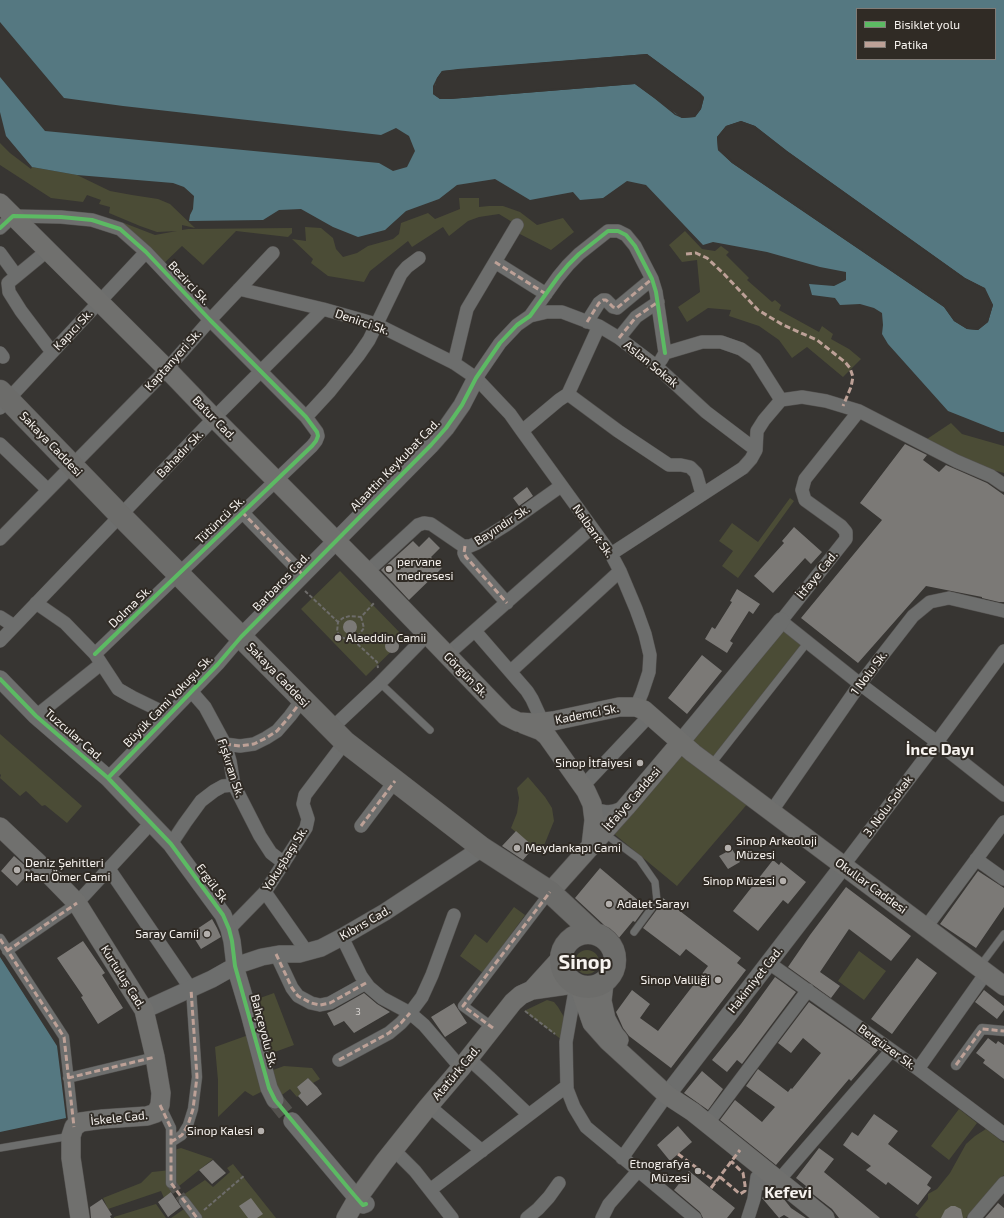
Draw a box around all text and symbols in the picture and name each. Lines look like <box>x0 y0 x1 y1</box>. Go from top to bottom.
legend <box>856 8 996 60</box>
text: Bisiklet yolu <box>894 17 960 31</box>
text: Patika <box>894 37 928 51</box>
street label: Bezirci Sk. <box>165 258 213 308</box>
street label: Denirci Sk. <box>333 306 391 338</box>
street label: Kapıcı Sk. <box>50 307 96 353</box>
street label: Kaptanyeri Sk. <box>142 326 204 394</box>
street label: Aslan Sokak <box>621 338 681 390</box>
street label: Batur Cad. <box>189 393 239 443</box>
street label: Sakaya Caddesi <box>17 409 85 479</box>
street label: Alaattin Keykubat Cad. <box>347 416 443 514</box>
street label: Bahadır Sk. <box>154 427 206 481</box>
street label: Tütüncü Sk. <box>193 493 247 547</box>
street label: Bayındır Sk. <box>472 502 532 548</box>
street label: Nalbant Sk. <box>569 502 617 560</box>
street label: İtfaye Cad. <box>793 548 841 602</box>
street label: Barbaros Cad. <box>250 550 312 614</box>
place label: pervane medresesi <box>397 555 454 583</box>
marker: pervane medresesi <box>384 564 394 574</box>
street label: Dolma Sk. <box>106 583 154 631</box>
place label: Alaeddin Camii <box>346 631 426 645</box>
marker: Alaeddin Camii <box>333 633 343 643</box>
street label: Sakaya Caddesi <box>244 640 312 710</box>
street label: 1 Nolu Sk. <box>848 648 890 698</box>
street label: Görgün Sk. <box>441 649 491 701</box>
street label: Büyük Cami Yokuşu Sk. <box>120 652 216 750</box>
street label: Kademci Sk. <box>554 701 620 727</box>
street label: Tuzcular Cad. <box>42 706 106 764</box>
street label: Fışkıran Sk. <box>215 737 247 799</box>
district label: İnce Dayı <box>906 740 974 760</box>
place label: Sinop İtfaiyesi <box>555 756 632 770</box>
marker: Sinop İtfaiyesi <box>635 758 645 768</box>
street label: İtfaiye Caddesi <box>600 764 664 834</box>
street label: 3. Nolu Sokak <box>860 773 916 839</box>
street label: Yokuşbaşı Sk. <box>260 824 310 894</box>
place label: Sinop Arkeoloji Müzesi <box>736 834 817 862</box>
place label: Meydankapı Cami <box>525 841 621 855</box>
marker: Meydankapı Cami <box>512 843 522 853</box>
marker: Sinop Arkeoloji Müzesi <box>723 843 733 853</box>
street label: Okullar Caddesi <box>832 855 910 917</box>
place label: Deniz Şehitleri Hacı Ömer Cami <box>25 856 111 884</box>
street label: Ergül Sk <box>193 861 231 905</box>
marker: Deniz Şehitleri Hacı Ömer Cami <box>12 865 22 875</box>
place label: Sinop Müzesi <box>703 874 775 888</box>
marker: Sinop Müzesi <box>778 876 788 886</box>
place label: Adalet Sarayı <box>617 897 689 911</box>
marker: Adalet Sarayı <box>604 899 614 909</box>
street label: Kıbrıs Cad. <box>337 903 393 943</box>
place label: Saray Camii <box>135 927 199 941</box>
marker: Saray Camii <box>202 929 212 939</box>
street label: Kurtuluş Cad. <box>98 943 148 1011</box>
street label: Hakimiyet Cad. <box>725 944 785 1016</box>
district label: Sinop <box>558 950 612 974</box>
place label: Sinop Valiliği <box>641 973 710 987</box>
marker: Sinop Valiliği <box>713 975 723 985</box>
street label: Bahçeyolu Sk. <box>247 993 281 1069</box>
house number: 3 <box>355 1006 361 1018</box>
street label: Bergüzer Sk. <box>855 1021 919 1073</box>
street label: Atatürk Cad. <box>429 1043 483 1103</box>
street label: İskele Cad. <box>90 1108 148 1128</box>
place label: Sinop Kalesi <box>187 1124 253 1138</box>
marker: Sinop Kalesi <box>256 1126 266 1136</box>
place label: Etnografya Müzesi <box>629 1157 690 1185</box>
marker: Etnografya Müzesi <box>693 1166 703 1176</box>
district label: Kefevi <box>764 1183 812 1203</box>

